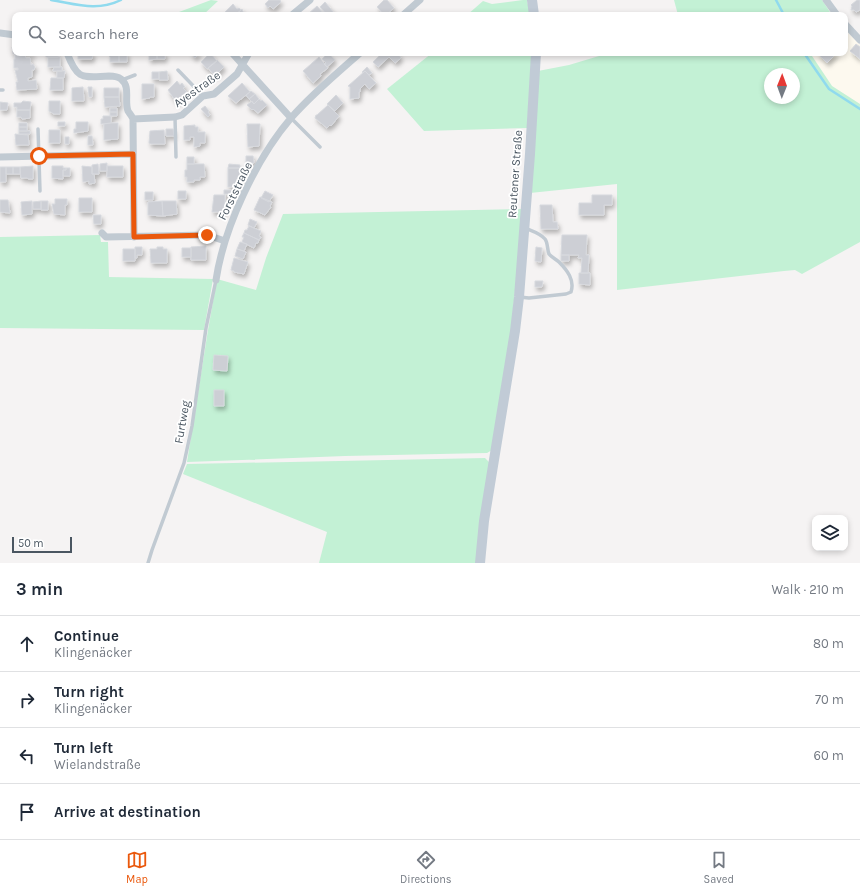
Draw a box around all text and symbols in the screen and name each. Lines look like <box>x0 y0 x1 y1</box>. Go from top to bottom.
search box <box>12 12 848 56</box>
icon: search <box>26 23 48 45</box>
text: Search here <box>58 25 139 43</box>
street label: Ayestraße <box>171 68 223 110</box>
north arrow <box>764 68 800 104</box>
street label: Reutener Straße <box>505 129 525 219</box>
route start <box>30 147 48 165</box>
street label: Forststraße <box>215 160 255 222</box>
route end <box>198 226 216 244</box>
street label: Furtweg <box>171 399 193 445</box>
map controls <box>812 515 848 551</box>
button: layers <box>812 515 848 551</box>
scale bar <box>12 535 72 554</box>
text: 50 m <box>18 537 44 550</box>
text: 3 min <box>16 579 63 599</box>
text: Walk · 210 m <box>771 582 844 597</box>
text: Continue <box>54 627 119 645</box>
icon: ahead <box>16 633 38 655</box>
text: 80 m <box>813 636 844 651</box>
text: Klingenäcker <box>54 645 132 660</box>
text: Turn right <box>54 683 124 701</box>
icon: right <box>16 689 38 711</box>
text: 70 m <box>815 692 844 707</box>
text: Klingenäcker <box>54 701 132 716</box>
text: Turn left <box>54 739 113 757</box>
icon: left <box>16 745 38 767</box>
text: 60 m <box>814 748 844 763</box>
text: Wielandstraße <box>54 757 141 772</box>
icon: arrive <box>16 801 38 823</box>
text: Arrive at destination <box>54 803 201 821</box>
tab: Map <box>126 849 148 886</box>
tab: Directions <box>400 849 452 886</box>
tab: Saved <box>704 849 734 886</box>

